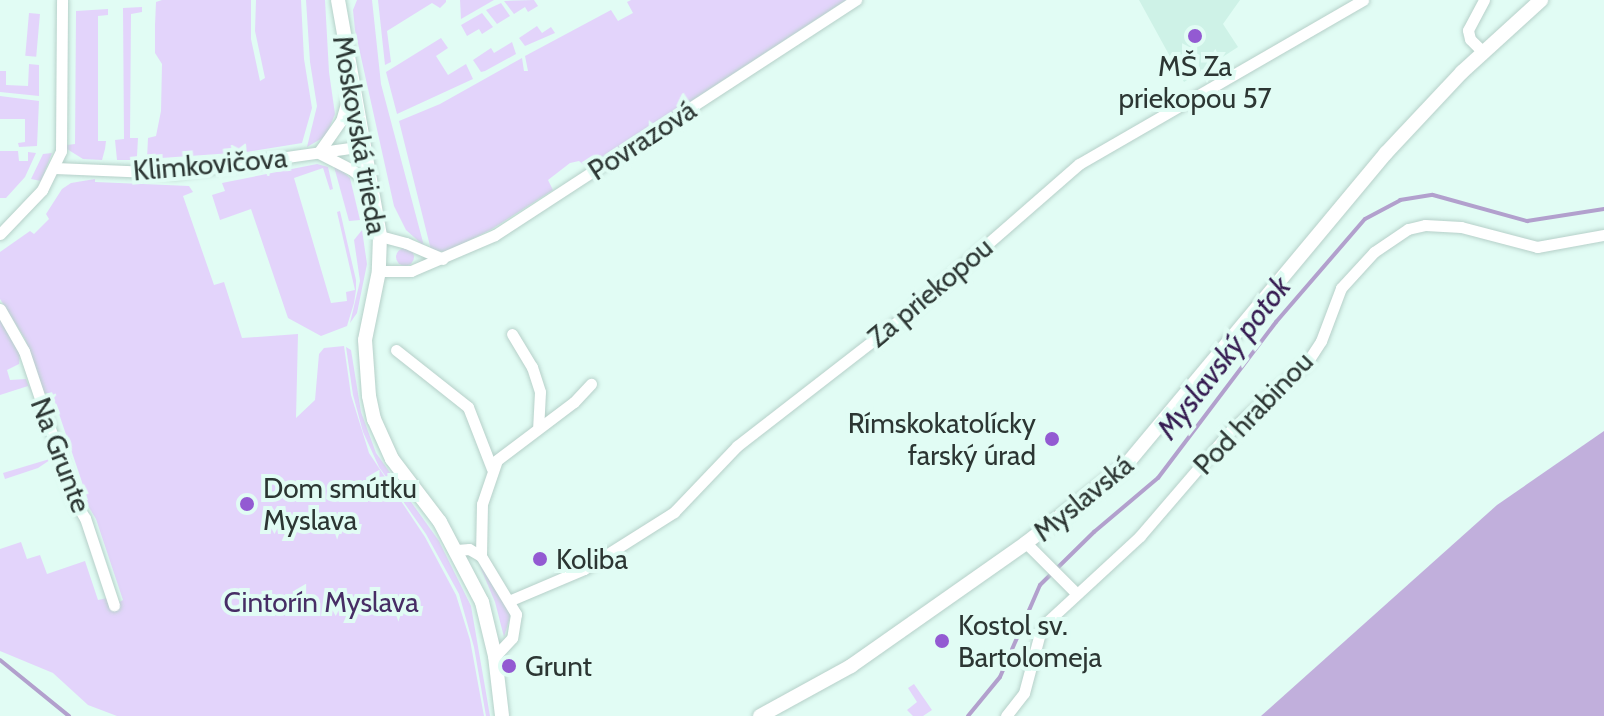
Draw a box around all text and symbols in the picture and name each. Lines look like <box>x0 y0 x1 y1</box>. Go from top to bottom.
marker: MŠ Za priekopou 57 <box>1186 27 1204 45</box>
street label: Moskovská trieda <box>326 33 394 237</box>
place label: MŠ Za priekopou 57 <box>1118 49 1272 115</box>
street label: Povrazová <box>582 93 702 187</box>
street label: Klimkovičova <box>132 141 288 187</box>
street label: Za priekopou <box>861 230 999 354</box>
water label: Myslavský potok <box>1149 270 1299 446</box>
street label: Pod hrabinou <box>1186 345 1320 481</box>
street label: Na Grunte <box>24 393 98 517</box>
place label: Rímskokatolícky farský úrad <box>848 406 1036 472</box>
marker: Rímskokatolícky farský úrad <box>1043 430 1061 448</box>
street label: Myslavská <box>1026 448 1140 548</box>
place label: Dom smútku Myslava <box>263 471 417 537</box>
marker: Dom smútku Myslava <box>238 495 256 513</box>
place label: Koliba <box>556 542 628 576</box>
marker: Koliba <box>531 550 549 568</box>
park label: Cintorín Myslava <box>223 585 419 619</box>
place label: Kostol sv. Bartolomeja <box>958 608 1102 674</box>
marker: Kostol sv. Bartolomeja <box>933 632 951 650</box>
place label: Grunt <box>525 649 592 683</box>
marker: Grunt <box>500 657 518 675</box>

